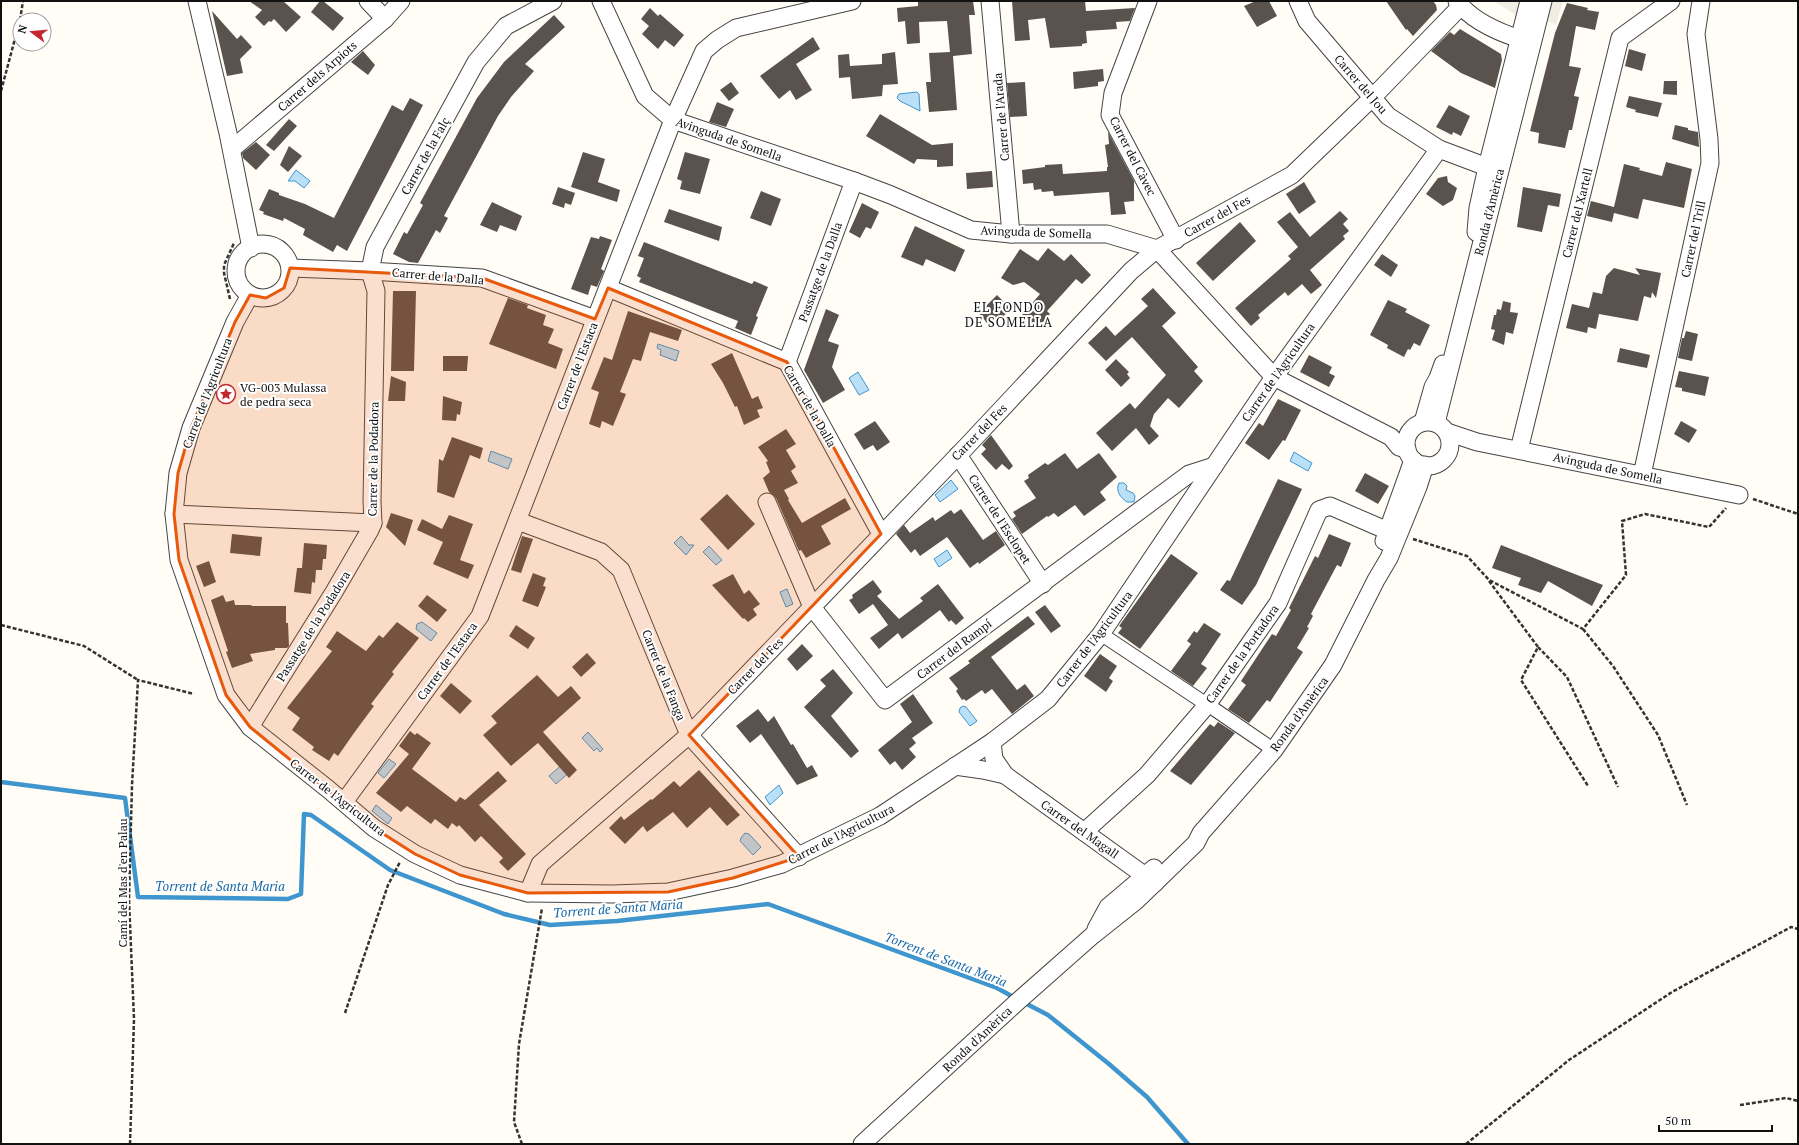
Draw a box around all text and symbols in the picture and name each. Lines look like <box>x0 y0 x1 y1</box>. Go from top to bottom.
north arrow <box>12 12 52 52</box>
text: N <box>15 23 30 35</box>
street label: Carrer dels Arpiots <box>274 37 360 115</box>
street label: Carrer del Jou <box>1331 51 1391 117</box>
street label: Carrer de l'Arada <box>990 72 1012 162</box>
street label: Carrer de la Falç <box>397 114 453 197</box>
street label: Avinguda de Somella <box>674 114 784 164</box>
street label: Carrer del Càvec <box>1107 114 1160 199</box>
street label: Carrer del Xartell <box>1559 166 1596 260</box>
street label: Ronda d'Amèrica <box>1471 167 1507 257</box>
street label: Carrer del Fes <box>1181 192 1253 240</box>
street label: Carrer del Trill <box>1678 199 1709 279</box>
street label: Passatge de la Dalla <box>795 220 845 324</box>
street label: Avinguda de Somella <box>980 223 1092 241</box>
street label: Carrer de la Dalla <box>391 264 485 288</box>
district label: EL FONDO DE SOMELLA <box>965 298 1053 331</box>
street label: Carrer de l'Estaca <box>553 320 601 412</box>
street label: Carrer de l'Agricultura <box>1238 320 1318 424</box>
street label: Carrer de l'Agricultura <box>179 336 235 450</box>
street label: Carrer de la Dalla <box>780 362 840 450</box>
place label: VG-003 Mulassa de pedra seca <box>240 380 327 409</box>
place icon: VG-003 Mulassa de pedra seca <box>215 383 237 405</box>
street label: Carrer del Fes <box>948 400 1010 464</box>
street label: Carrer de la Podadora <box>364 401 382 517</box>
street label: Avinguda de Somella <box>1552 449 1664 487</box>
street label: Carrer de l'Esclopet <box>965 471 1035 567</box>
street label: Passatge de la Podadora <box>273 568 353 684</box>
street label: Carrer de l'Agricultura <box>1053 588 1135 690</box>
street label: Carrer de la Portadora <box>1202 602 1282 706</box>
street label: Carrer del Rampí <box>913 616 995 682</box>
street label: Carrer de l'Estaca <box>414 619 480 703</box>
street label: Carrer de la Fanga <box>639 627 689 723</box>
street label: Carrer del Fes <box>724 634 786 698</box>
street label: Ronda d'Amèrica <box>1267 674 1331 754</box>
street label: Carrer de l'Agricultura <box>287 755 389 839</box>
street label: Carrer del Magall <box>1038 797 1122 862</box>
street label: Carrer de l'Agricultura <box>785 801 897 867</box>
street label: Camí del Mas d'en Palau <box>115 818 130 948</box>
water label: Torrent de Santa Maria <box>155 877 285 895</box>
water label: Torrent de Santa Maria <box>553 894 683 922</box>
water label: Torrent de Santa Maria <box>882 927 1010 991</box>
street label: Ronda d'Amèrica <box>939 1003 1015 1075</box>
scale bar <box>1659 1107 1772 1133</box>
text: 50 m <box>1665 1113 1692 1128</box>

